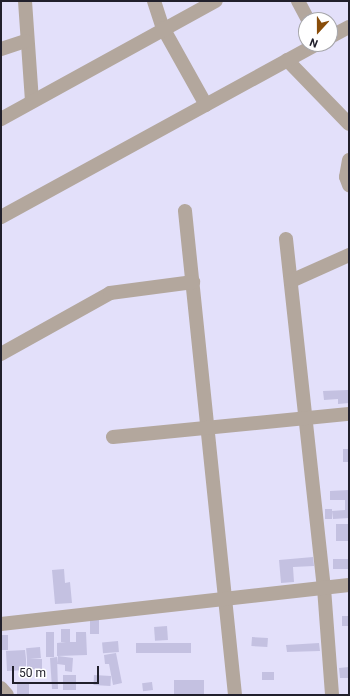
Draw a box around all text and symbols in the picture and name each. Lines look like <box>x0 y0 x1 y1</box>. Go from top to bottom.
north arrow <box>298 12 338 52</box>
text: N <box>308 35 320 50</box>
scale bar <box>14 658 101 684</box>
text: 50 m <box>19 666 46 680</box>

